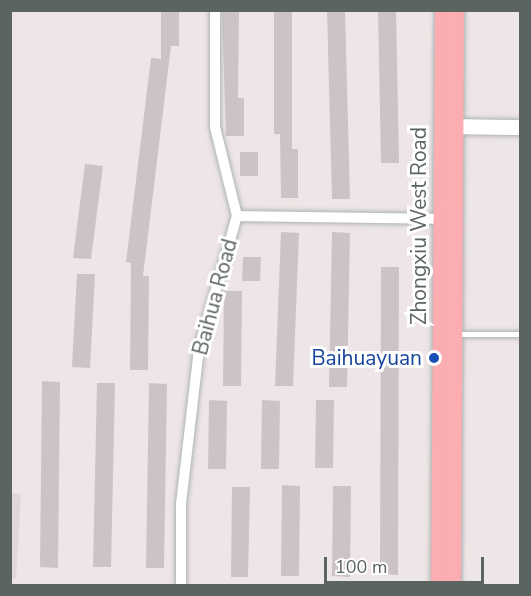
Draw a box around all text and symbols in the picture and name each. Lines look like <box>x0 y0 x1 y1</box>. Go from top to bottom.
street label: Zhongxiu West Road <box>406 127 432 325</box>
street label: Baihua Road <box>187 236 243 358</box>
place label: Baihuayuan <box>311 345 422 371</box>
marker: Baihuayuan <box>427 351 441 365</box>
scale bar <box>327 545 488 583</box>
text: 100 m <box>335 555 387 579</box>

